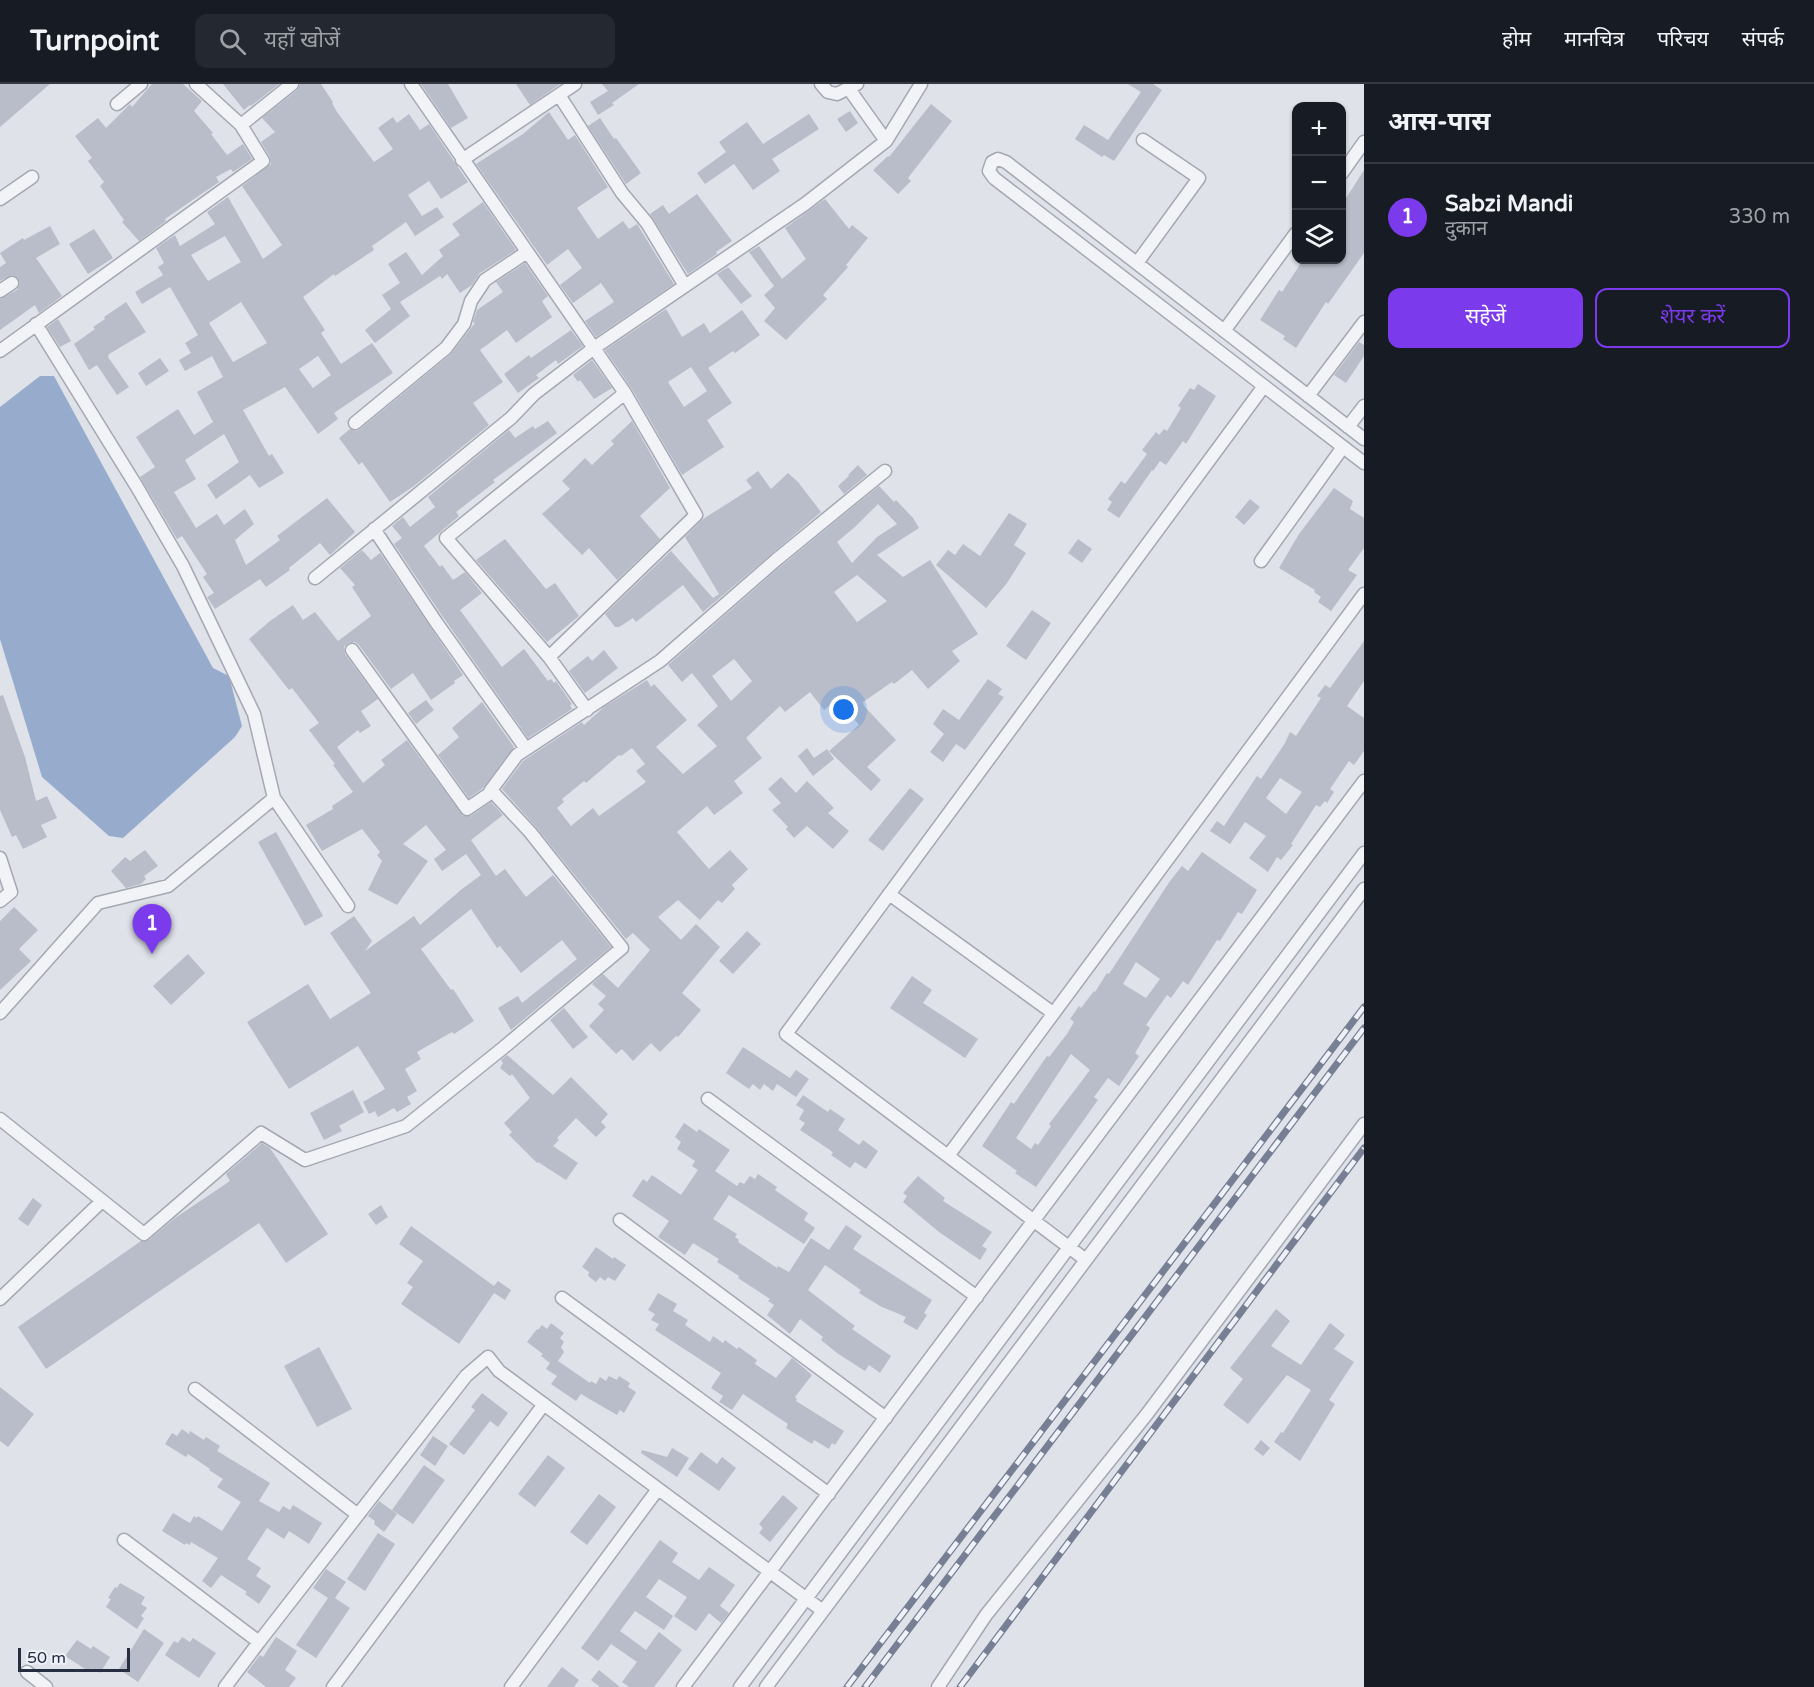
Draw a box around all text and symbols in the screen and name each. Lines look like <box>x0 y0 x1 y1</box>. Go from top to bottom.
search box <box>195 14 615 68</box>
text: Turnpoint <box>30 24 159 58</box>
icon: search <box>216 25 249 58</box>
text: यहाँ खोजें <box>264 27 340 53</box>
text: होम <box>1502 27 1531 52</box>
text: मानचित्र <box>1564 27 1624 52</box>
text: परिचय <box>1657 27 1709 52</box>
text: संपर्क <box>1742 27 1784 52</box>
map controls <box>1292 102 1346 264</box>
button: + <box>1292 102 1346 156</box>
text: आस-पास <box>1388 106 1490 137</box>
button: − <box>1292 156 1346 210</box>
text: Sabzi Mandi <box>1445 191 1573 217</box>
text: 1 <box>1401 205 1414 229</box>
text: 330 m <box>1729 205 1790 229</box>
button: layers <box>1292 210 1346 264</box>
text: दुकान <box>1445 217 1487 241</box>
button: सहेजें <box>1388 288 1583 348</box>
button: शेयर करें <box>1595 288 1790 348</box>
your location <box>829 695 858 724</box>
pin: 1 <box>132 904 172 954</box>
scale bar <box>18 1645 130 1672</box>
text: 50 m <box>27 1648 66 1668</box>

